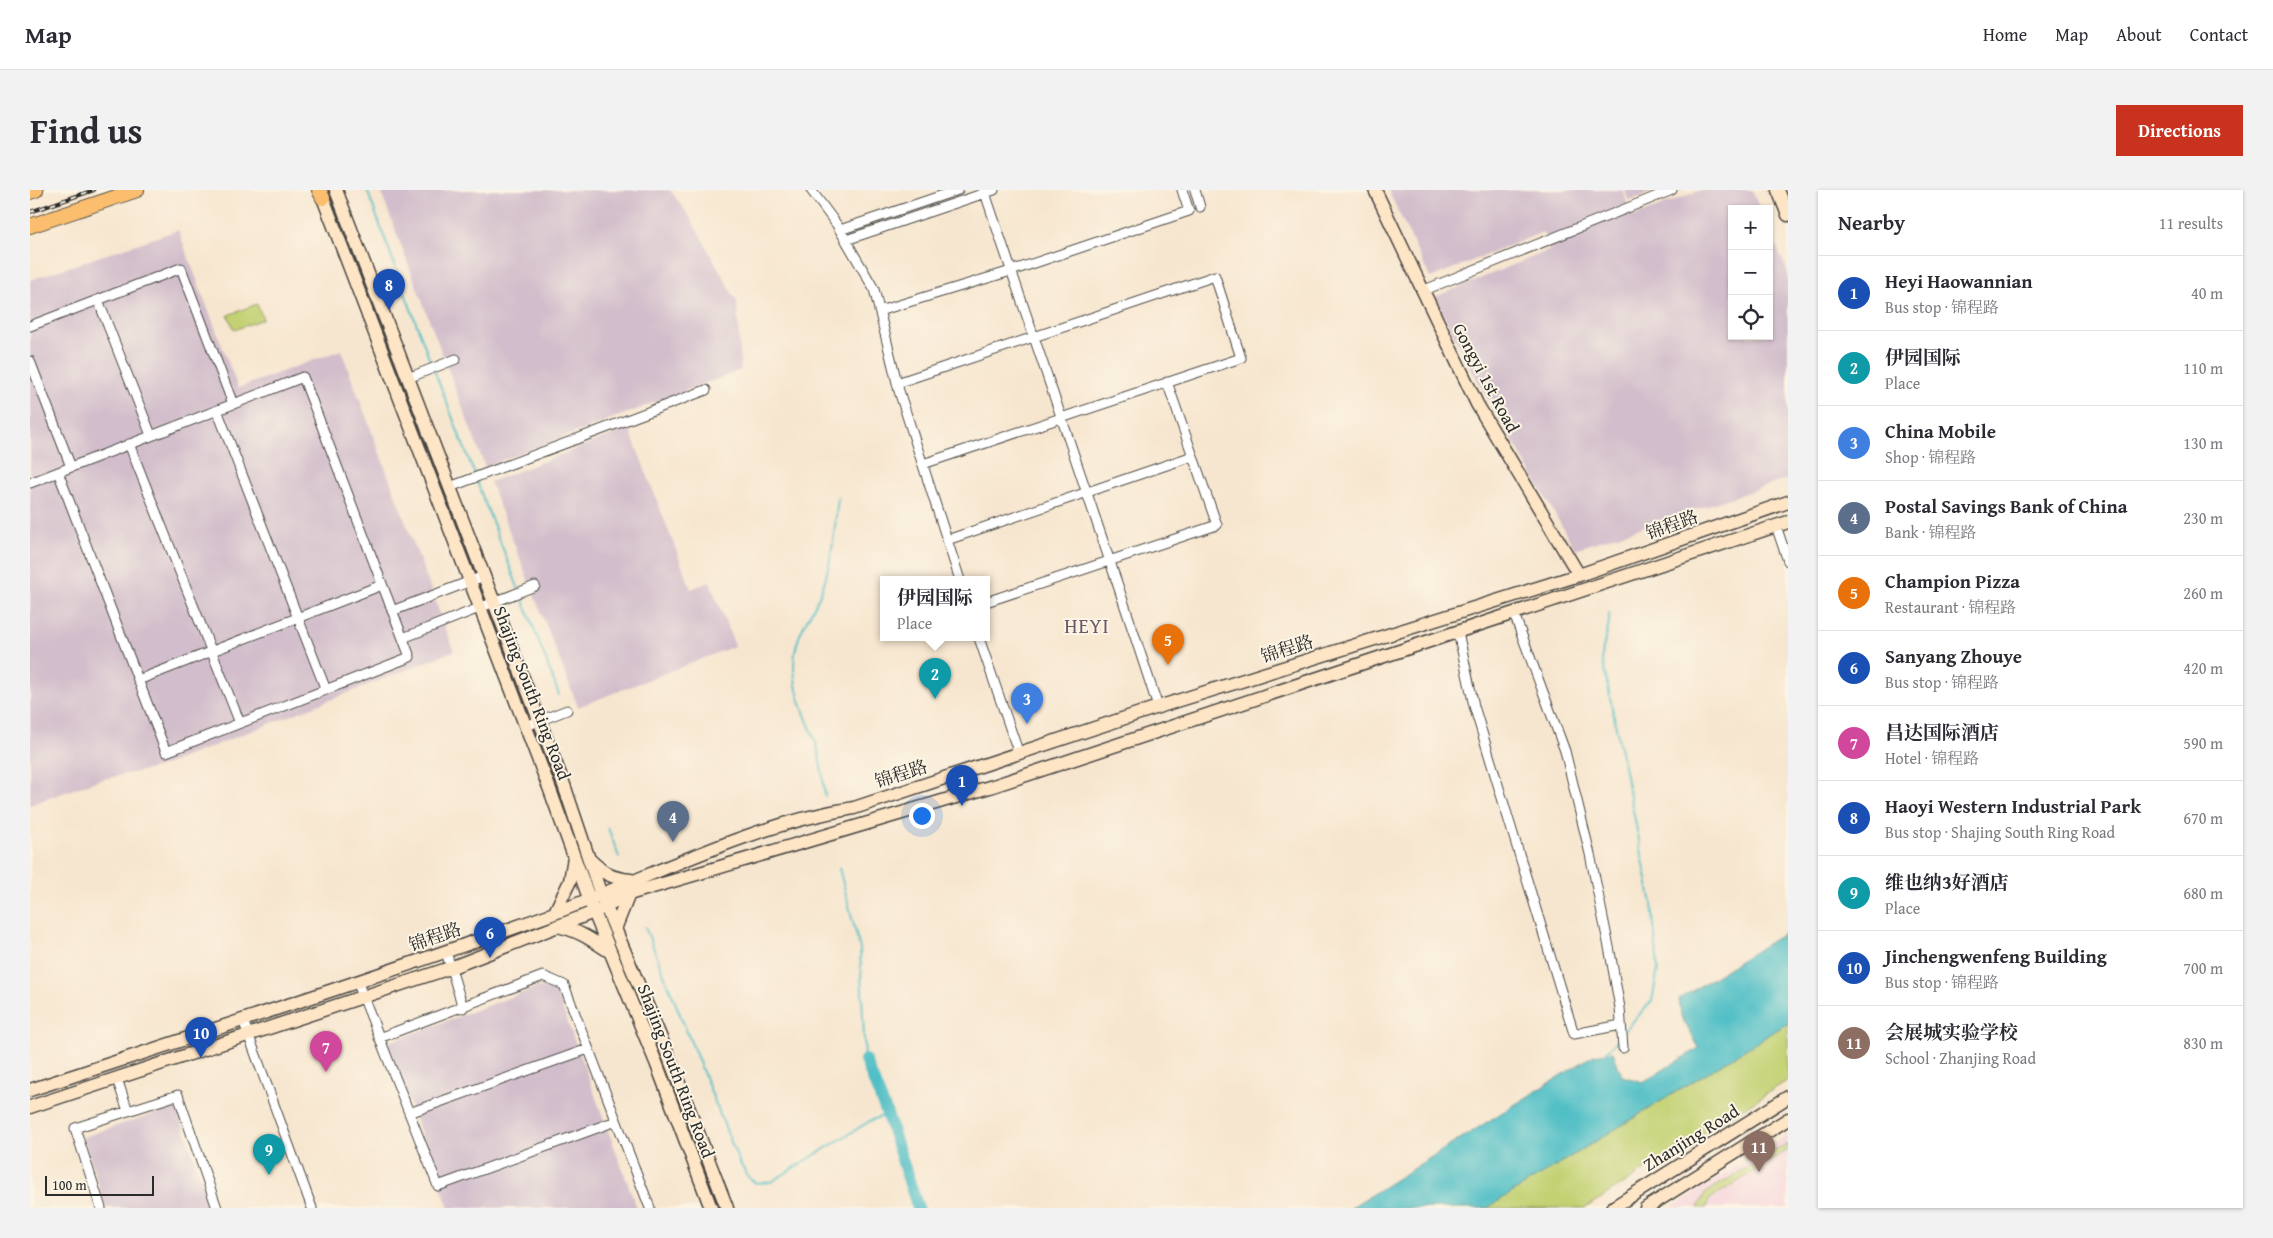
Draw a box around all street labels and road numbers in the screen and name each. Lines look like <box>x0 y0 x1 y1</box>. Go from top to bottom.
street label: Gongyi 1st Road <box>1446 318 1527 438</box>
street label: 锦程路 <box>1642 503 1702 546</box>
street label: Shajing South Ring Road <box>487 602 578 784</box>
street label: 锦程路 <box>1257 627 1317 670</box>
street label: 锦程路 <box>871 752 931 795</box>
street label: 锦程路 <box>405 915 465 958</box>
street label: Shajing South Ring Road <box>631 980 722 1162</box>
street label: Zhanjing Road <box>1637 1097 1744 1178</box>

